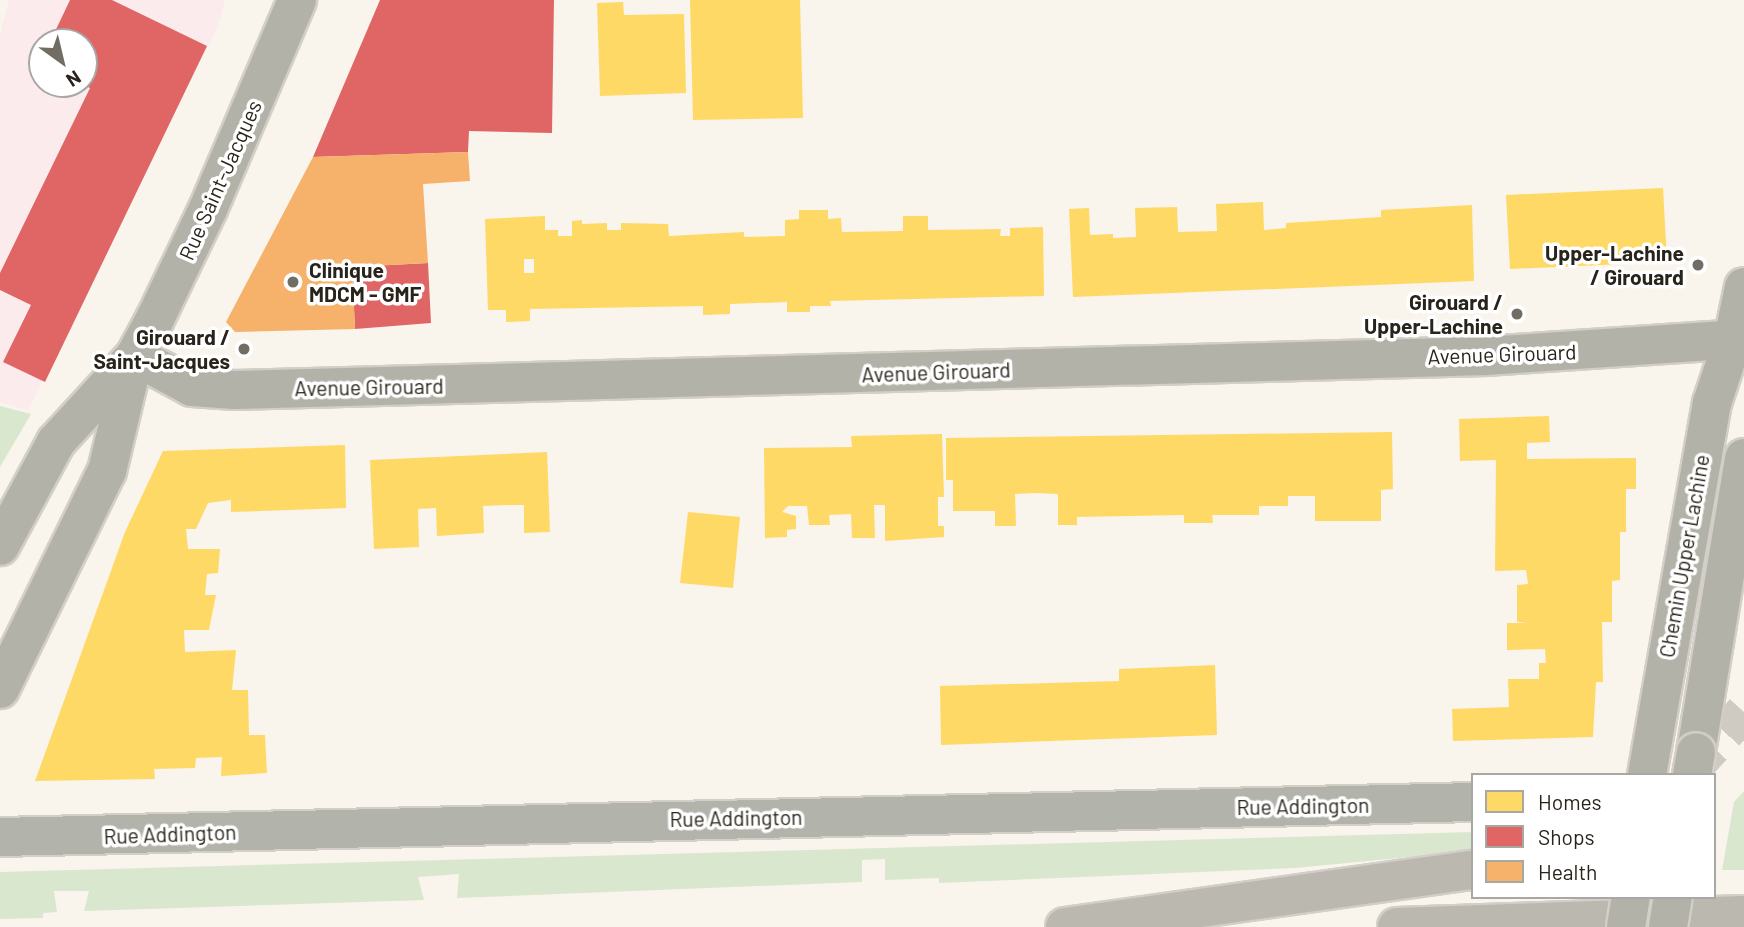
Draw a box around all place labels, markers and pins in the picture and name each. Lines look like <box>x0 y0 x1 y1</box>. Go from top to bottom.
place label: Upper-Lachine / Girouard <box>1545 240 1684 290</box>
place label: Clinique MDCM - GMF <box>309 257 421 307</box>
marker: Upper-Lachine / Girouard <box>1690 257 1706 273</box>
marker: Clinique MDCM - GMF <box>283 272 303 292</box>
place label: Girouard / Upper-Lachine <box>1364 289 1503 339</box>
marker: Girouard / Upper-Lachine <box>1509 306 1525 322</box>
place label: Girouard / Saint-Jacques <box>93 324 230 374</box>
marker: Girouard / Saint-Jacques <box>236 341 252 357</box>

